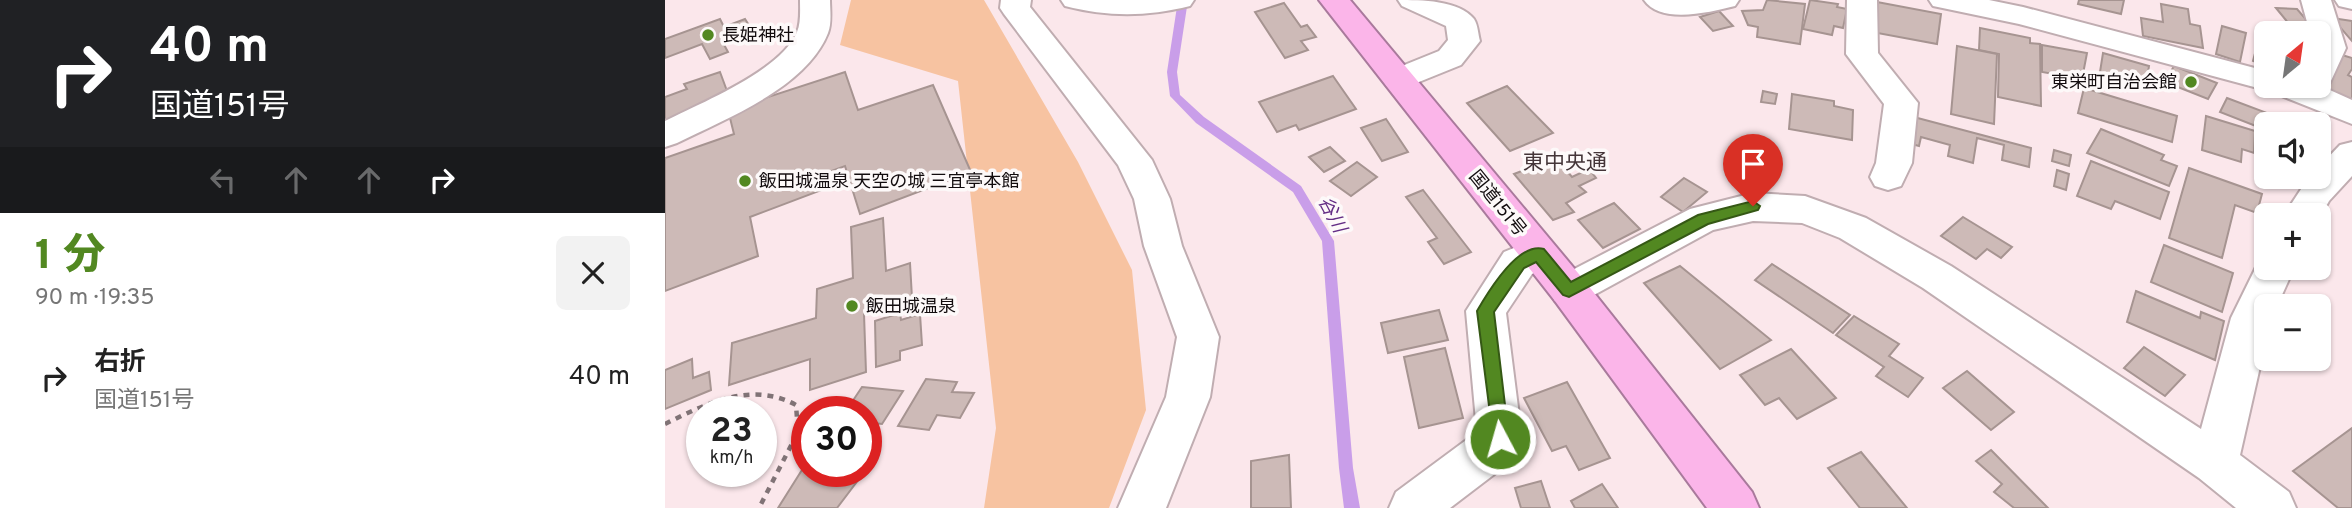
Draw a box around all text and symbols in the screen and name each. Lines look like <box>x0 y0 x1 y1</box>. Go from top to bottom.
text: 40 m <box>150 18 269 80</box>
north arrow <box>2254 21 2331 98</box>
map controls <box>2254 21 2331 371</box>
place label: 長姫神社 <box>722 25 794 48</box>
marker: 長姫神社 <box>700 27 716 43</box>
icon: right <box>35 28 126 119</box>
place label: 東栄町自治会館 <box>2051 72 2177 95</box>
marker: 東栄町自治会館 <box>2183 74 2199 90</box>
text: 国道151号 <box>150 88 290 128</box>
button: sound <box>2254 112 2331 189</box>
pin <box>1723 134 1783 206</box>
icon: arrive <box>1734 145 1772 183</box>
district label: 東中央通 <box>1523 150 1607 177</box>
icon: left <box>204 161 242 199</box>
icon: ahead <box>277 161 315 199</box>
icon: ahead <box>350 161 388 199</box>
icon: right <box>423 161 461 199</box>
street label: 国道151号 <box>1463 166 1531 242</box>
place label: 飯田城温泉 天空の城 三宜亭本館 <box>759 171 1019 194</box>
marker: 飯田城温泉 天空の城 三宜亭本館 <box>737 173 753 189</box>
water label: 谷川 <box>1312 193 1352 239</box>
button: + <box>2254 203 2331 280</box>
text: 1 分 <box>35 231 105 284</box>
button: close <box>556 236 630 310</box>
text: 90 m · 19:35 <box>35 284 155 313</box>
button: − <box>2254 294 2331 371</box>
place label: 飯田城温泉 <box>866 296 956 319</box>
marker: 飯田城温泉 <box>844 298 860 314</box>
text: 右折 <box>94 347 146 380</box>
icon: right <box>35 359 73 397</box>
text: 40 m <box>569 361 630 394</box>
text: 国道151号 <box>94 387 194 416</box>
speed limit sign: 30 <box>791 396 882 487</box>
position arrow <box>1463 402 1537 476</box>
text: 23 <box>710 410 753 454</box>
text: km/h <box>710 447 753 470</box>

